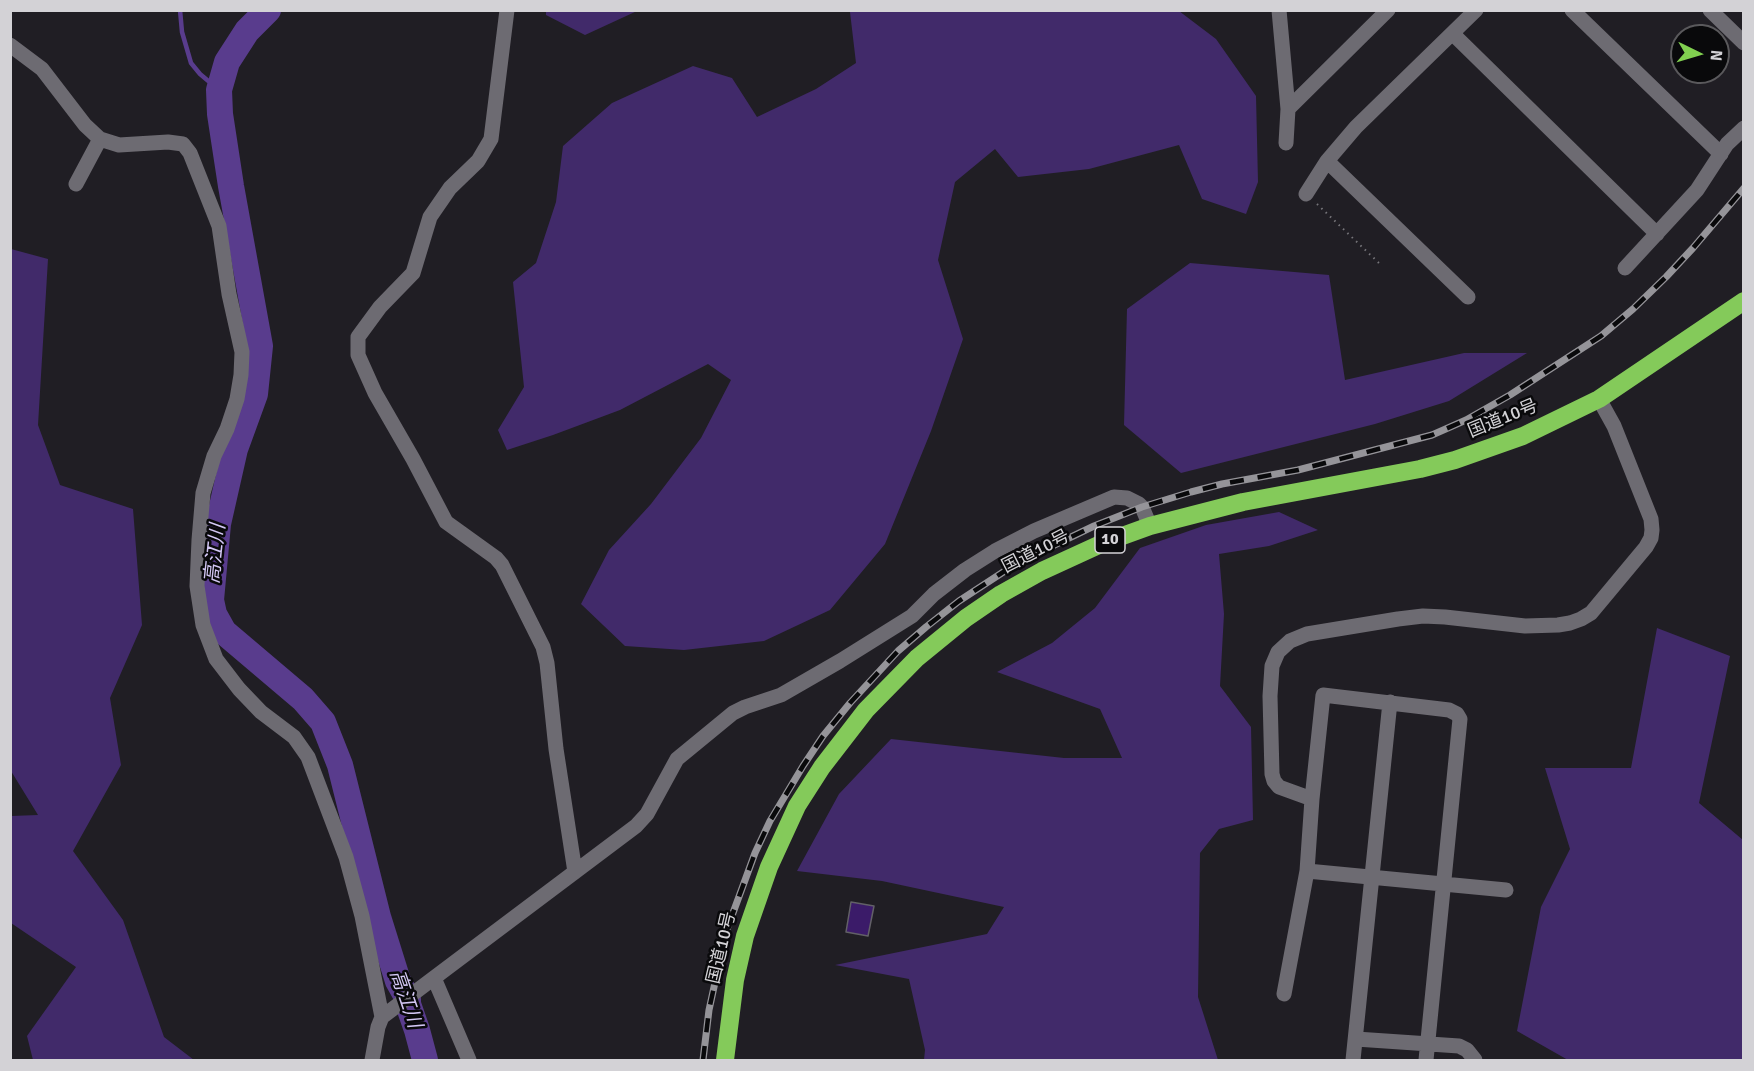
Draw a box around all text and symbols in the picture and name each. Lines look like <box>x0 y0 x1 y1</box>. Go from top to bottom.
north arrow <box>1670 24 1730 84</box>
text: N <box>1705 49 1726 62</box>
street label: 国道10号 <box>1465 395 1541 443</box>
water label: 高江川 <box>201 523 231 585</box>
street label: 国道10号 <box>998 526 1074 578</box>
road number: 10 <box>1095 527 1125 553</box>
street label: 国道10号 <box>703 910 741 986</box>
water label: 高江川 <box>384 967 426 1031</box>

